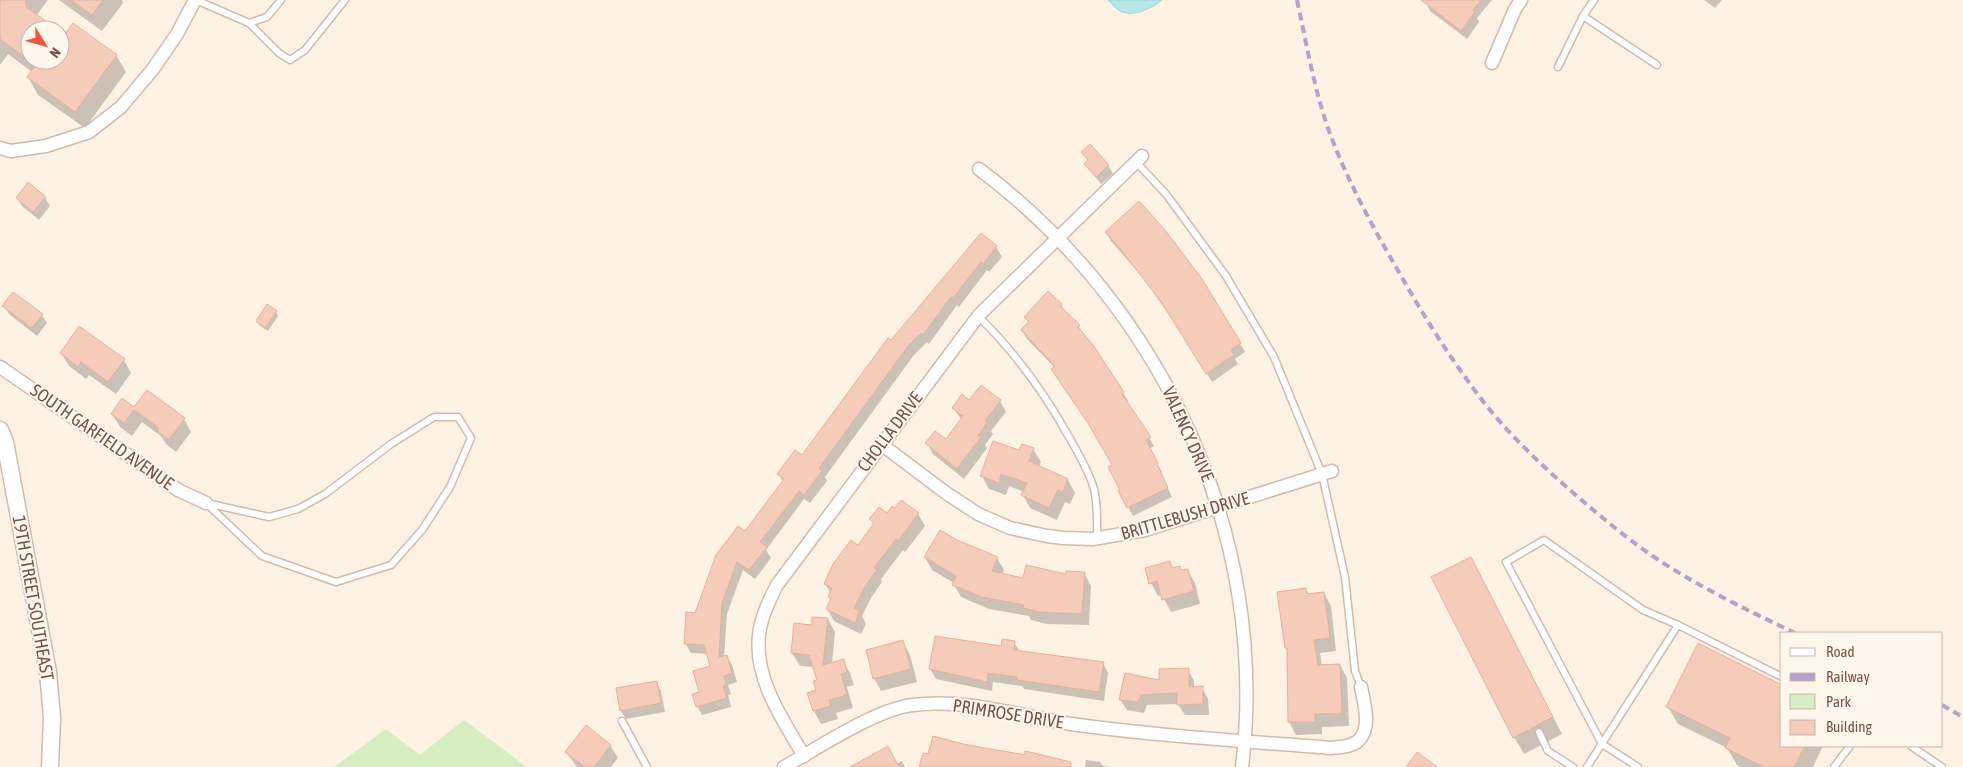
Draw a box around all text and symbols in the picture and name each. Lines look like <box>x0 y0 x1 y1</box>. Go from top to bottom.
north arrow <box>20 20 70 70</box>
text: N <box>47 45 64 61</box>
street label: SOUTH GARFIELD AVENUE <box>27 379 178 494</box>
street label: VALENCY DRIVE <box>1158 383 1219 485</box>
street label: CHOLLA DRIVE <box>853 387 927 476</box>
street label: BRITTLEBUSH DRIVE <box>1118 487 1252 544</box>
street label: 19TH STREET SOUTHEAST <box>9 514 58 682</box>
legend <box>1780 632 1943 747</box>
text: Road <box>1826 643 1855 660</box>
text: Railway <box>1826 668 1870 685</box>
text: Park <box>1826 693 1851 710</box>
street label: PRIMROSE DRIVE <box>951 694 1065 733</box>
text: Building <box>1826 718 1872 735</box>

